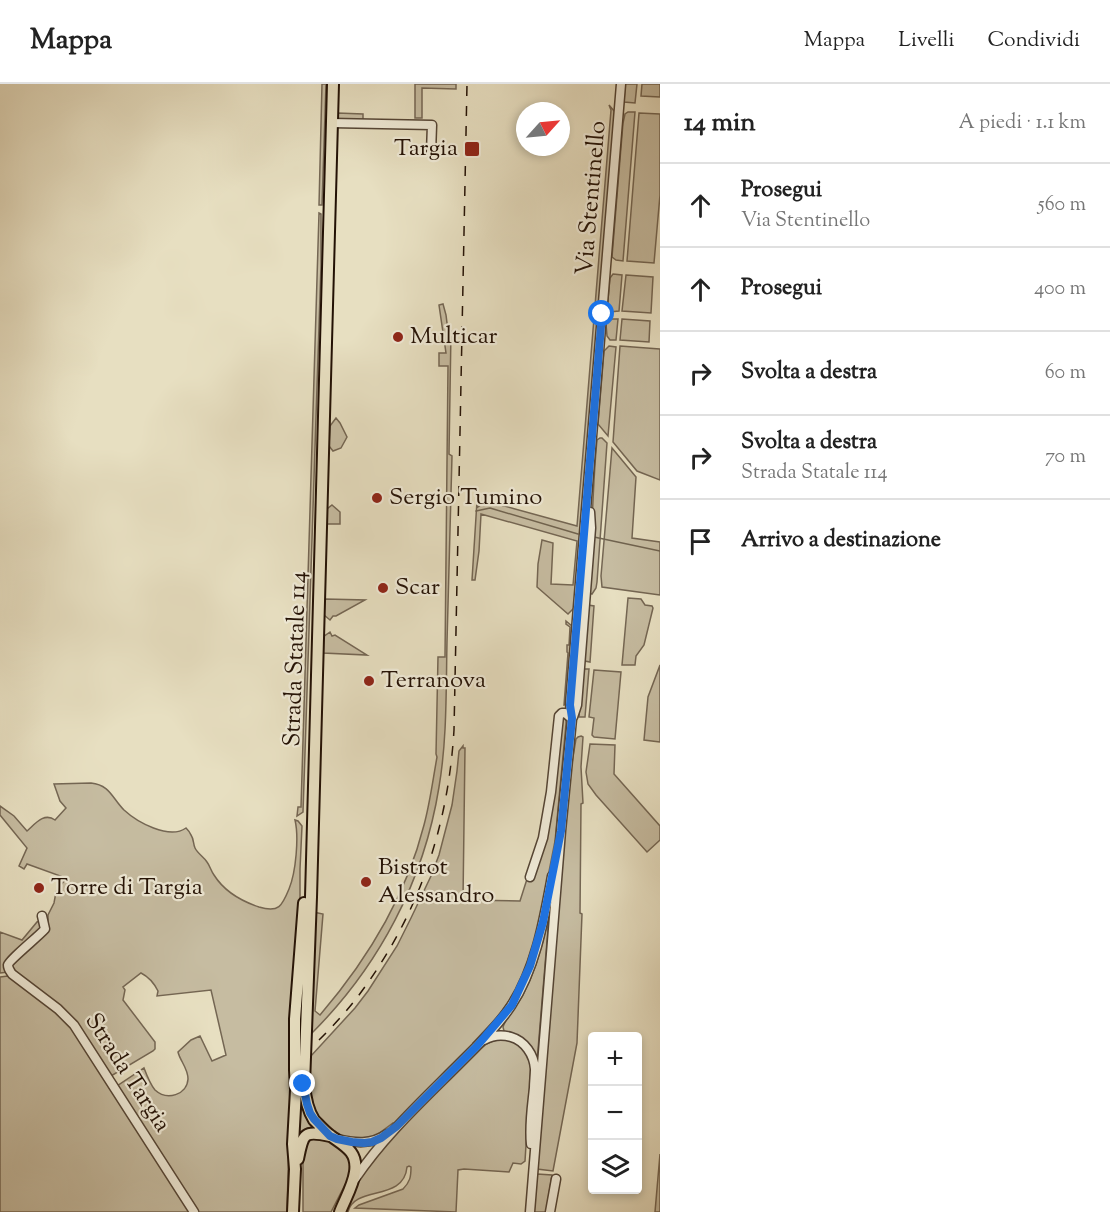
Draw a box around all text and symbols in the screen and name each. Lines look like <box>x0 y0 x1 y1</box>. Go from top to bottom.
text: Mappa <box>30 21 112 61</box>
text: Mappa <box>804 26 865 56</box>
text: Livelli <box>898 26 955 56</box>
text: Condividi <box>988 26 1080 56</box>
north arrow <box>516 102 570 156</box>
text: 14 min <box>684 105 756 142</box>
text: A piedi · 1.1 km <box>959 109 1086 138</box>
street label: Via Stentinello <box>568 119 616 277</box>
place label: Targia <box>394 132 458 166</box>
marker: Targia <box>463 140 481 158</box>
text: Prosegui <box>741 175 822 207</box>
icon: ahead <box>684 189 717 222</box>
text: 560 m <box>1038 191 1086 220</box>
text: Via Stentinello <box>741 207 870 236</box>
icon: ahead <box>684 273 717 306</box>
text: Prosegui <box>741 273 822 305</box>
text: 400 m <box>1034 275 1086 304</box>
route start <box>588 300 614 326</box>
place label: Multicar <box>410 320 497 354</box>
marker: Multicar <box>391 330 405 344</box>
icon: right <box>684 357 717 390</box>
text: Svolta a destra <box>741 357 877 389</box>
text: 60 m <box>1045 359 1086 388</box>
text: Svolta a destra <box>741 427 877 459</box>
icon: right <box>684 441 717 474</box>
text: 70 m <box>1045 443 1086 472</box>
text: Strada Statale 114 <box>741 459 887 488</box>
place label: Sergio Tumino <box>389 481 542 515</box>
marker: Sergio Tumino <box>370 491 384 505</box>
icon: arrive <box>684 525 717 558</box>
text: Arrivo a destinazione <box>741 525 941 557</box>
street label: Strada Statale 114 <box>276 571 316 747</box>
place label: Scar <box>395 571 440 605</box>
marker: Scar <box>376 581 390 595</box>
place label: Terranova <box>381 664 486 698</box>
marker: Terranova <box>362 674 376 688</box>
place label: Bistrot Alessandro <box>378 851 494 913</box>
place label: Torre di Targia <box>51 871 203 905</box>
marker: Bistrot Alessandro <box>359 875 373 889</box>
marker: Torre di Targia <box>32 881 46 895</box>
street label: Strada Targia <box>76 1007 178 1139</box>
map controls <box>588 1032 642 1194</box>
button: + <box>588 1032 642 1086</box>
route end <box>289 1070 315 1096</box>
button: − <box>588 1086 642 1140</box>
button: layers <box>588 1140 642 1194</box>

